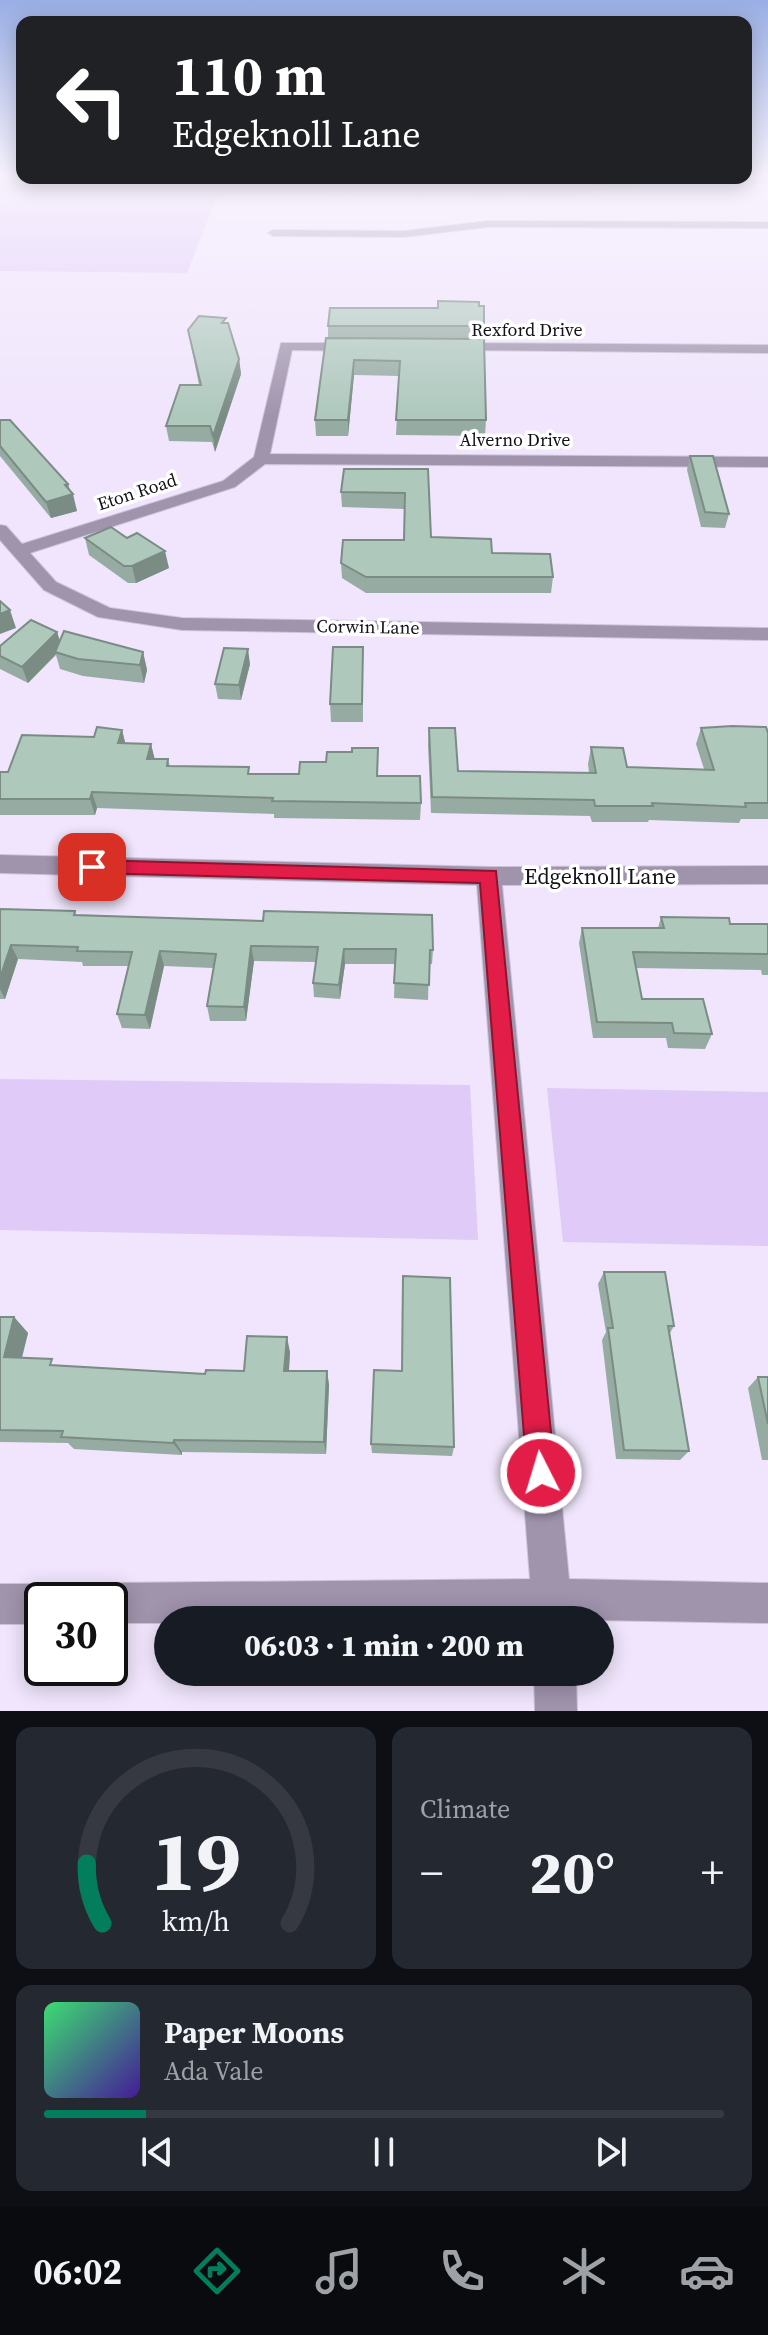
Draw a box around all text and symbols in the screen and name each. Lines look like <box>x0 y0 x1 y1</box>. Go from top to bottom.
text: 110 m <box>172 37 326 114</box>
icon: left <box>40 48 144 152</box>
text: Edgeknoll Lane <box>172 110 421 159</box>
street label: Rexford Drive <box>471 317 583 342</box>
street label: Alverno Drive <box>459 427 571 452</box>
street label: Eton Road <box>94 467 180 516</box>
street label: Corwin Lane <box>316 613 420 640</box>
pin <box>58 833 126 901</box>
icon: arrive <box>70 845 114 889</box>
street label: Edgeknoll Lane <box>524 861 676 891</box>
position arrow <box>499 1431 583 1515</box>
speed limit sign: 30 <box>24 1582 128 1686</box>
text: 06:03 · 1 min · 200 m <box>244 1625 524 1666</box>
text: Climate <box>420 1791 510 1827</box>
text: 19 <box>151 1804 241 1918</box>
text: 20° <box>529 1831 615 1913</box>
text: − <box>420 1842 443 1903</box>
text: + <box>701 1842 724 1903</box>
text: km/h <box>162 1901 230 1941</box>
text: Paper Moons <box>164 2012 344 2053</box>
text: Ada Vale <box>164 2053 263 2089</box>
icon: previous <box>135 2130 179 2174</box>
icon: pause <box>362 2130 406 2174</box>
icon: next <box>589 2130 633 2174</box>
icon: directions <box>189 2243 245 2299</box>
icon: music <box>311 2243 367 2299</box>
icon: phone <box>434 2243 490 2299</box>
icon: climate <box>556 2243 612 2299</box>
icon: car <box>679 2243 735 2299</box>
text: 06:02 <box>33 2247 122 2296</box>

